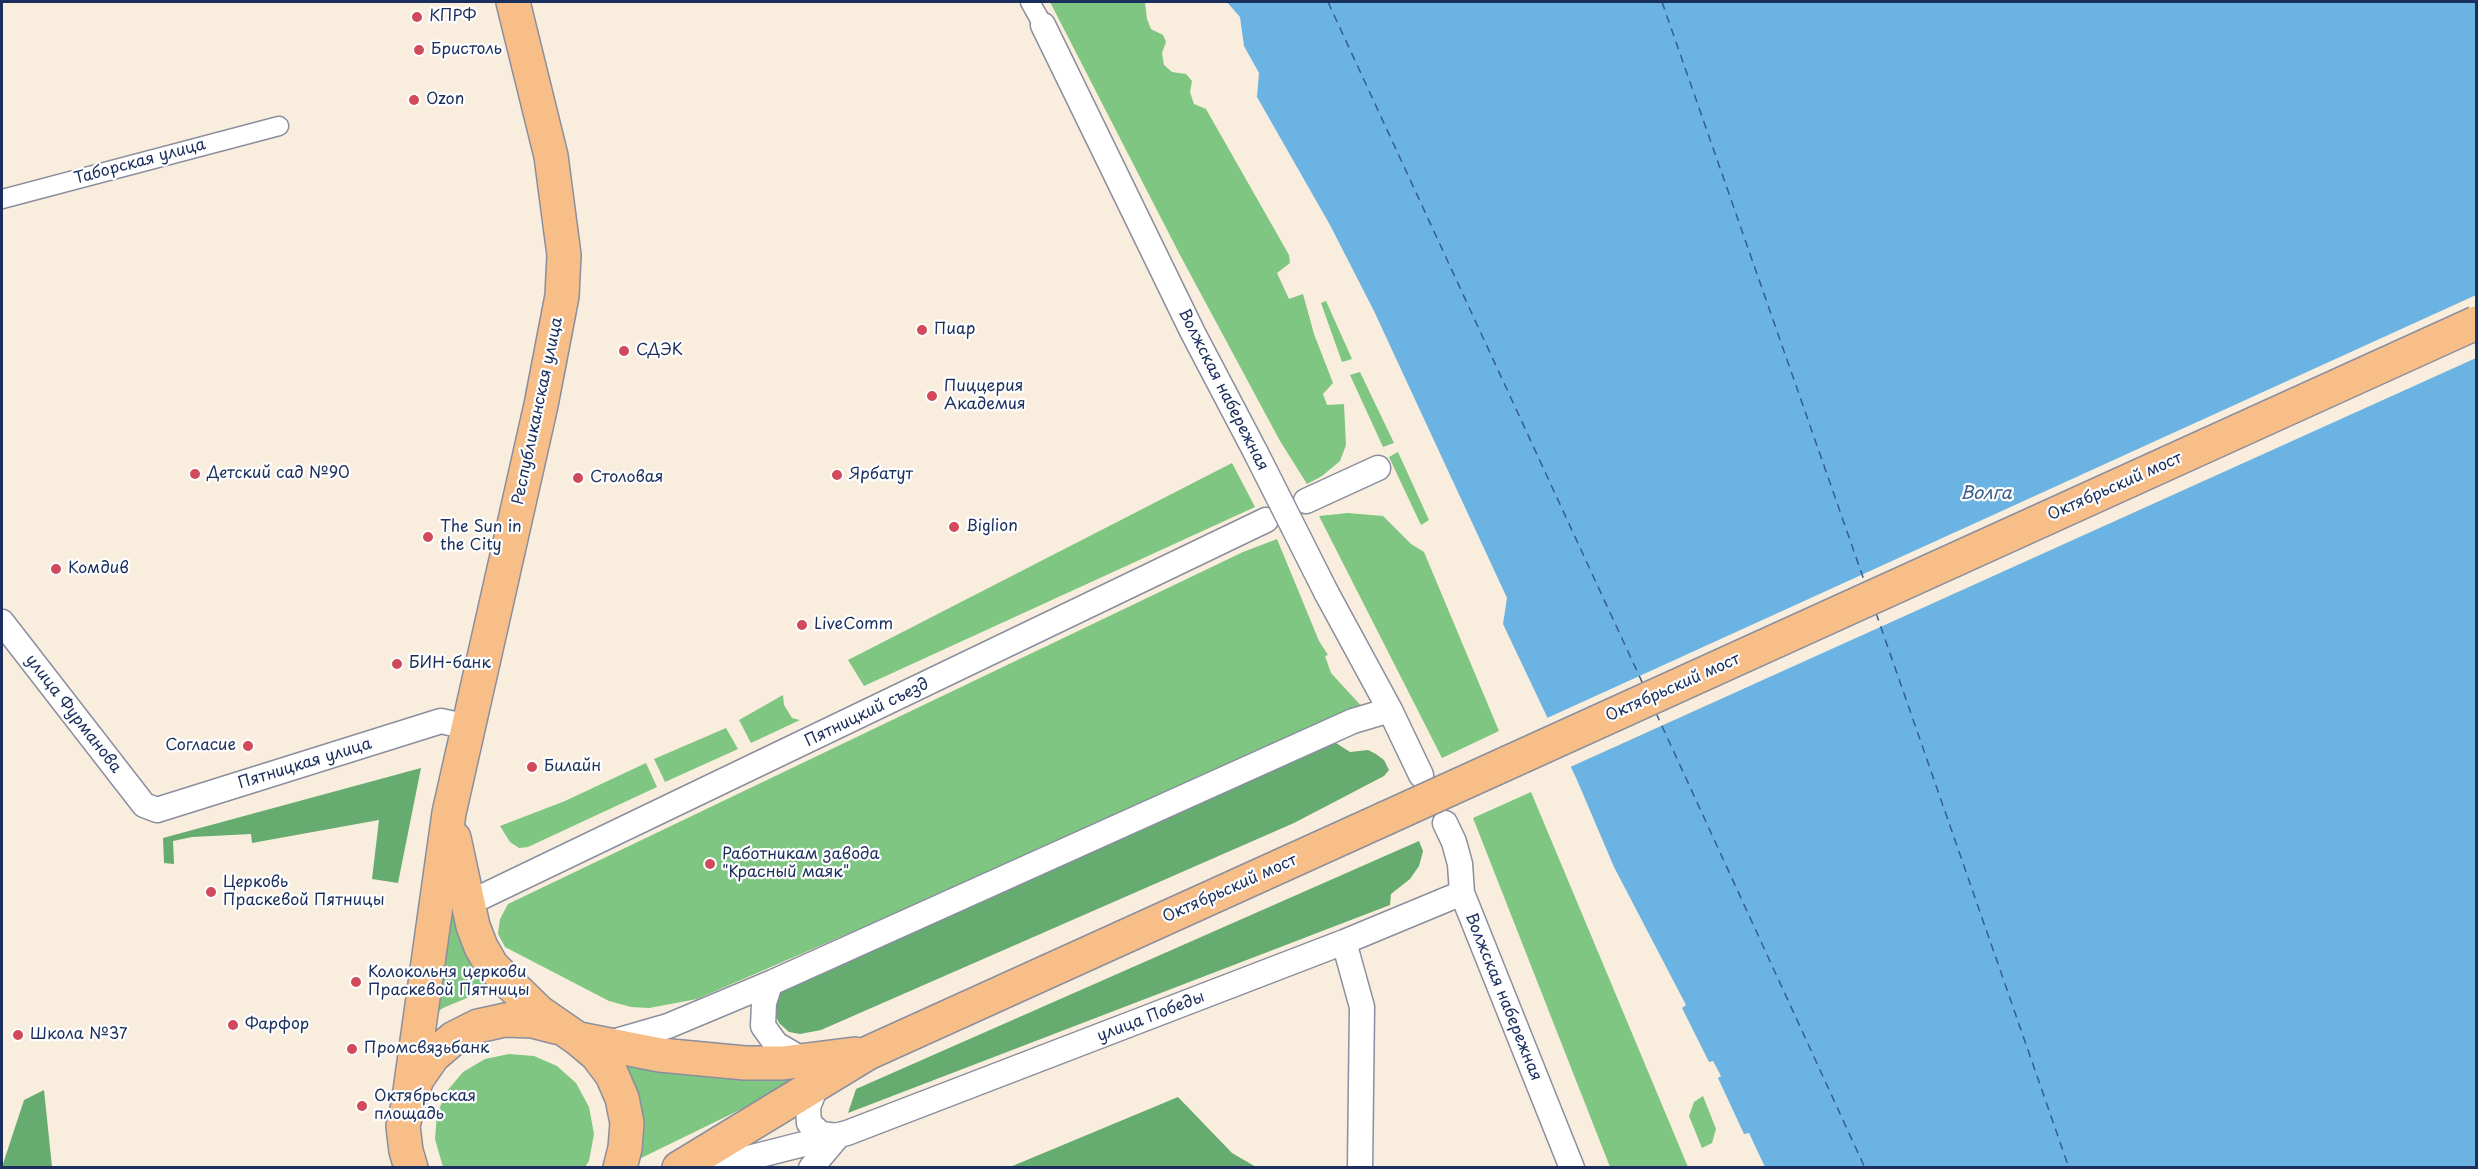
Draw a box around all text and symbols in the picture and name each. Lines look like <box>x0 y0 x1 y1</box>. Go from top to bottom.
place label: КПРФ <box>429 7 476 27</box>
marker: КПРФ <box>410 10 424 24</box>
place label: Бристоль <box>431 40 502 60</box>
marker: Бристоль <box>412 43 426 57</box>
place label: Ozon <box>426 90 464 110</box>
marker: Ozon <box>407 93 421 107</box>
street label: Таборская улица <box>72 135 208 189</box>
street label: Волжская набережная <box>1174 306 1272 474</box>
street label: Республиканская улица <box>509 315 567 507</box>
place label: Пиар <box>934 320 975 340</box>
marker: Пиар <box>915 323 929 337</box>
place label: СДЭК <box>636 341 683 361</box>
marker: СДЭК <box>617 344 631 358</box>
place label: Пиццерия Академия <box>944 377 1026 415</box>
marker: Пиццерия Академия <box>925 389 939 403</box>
street label: Октябрьский мост <box>2045 449 2185 525</box>
place label: Детский сад №90 <box>207 464 350 484</box>
place label: Ярбатут <box>849 465 913 485</box>
marker: Детский сад №90 <box>188 467 202 481</box>
place label: Столовая <box>590 468 663 488</box>
marker: Ярбатут <box>830 468 844 482</box>
marker: Столовая <box>571 471 585 485</box>
water label: Волга <box>1960 483 2012 505</box>
place label: Biglion <box>966 517 1018 537</box>
place label: The Sun in the City <box>440 518 522 556</box>
marker: Biglion <box>947 520 961 534</box>
marker: The Sun in the City <box>421 530 435 544</box>
place label: Комдив <box>68 559 129 579</box>
marker: Комдив <box>49 562 63 576</box>
place label: LiveComm <box>814 615 893 635</box>
marker: LiveComm <box>795 618 809 632</box>
street label: Октябрьский мост <box>1603 650 1743 726</box>
street label: улица Фурманова <box>21 651 125 777</box>
place label: БИН-банк <box>409 654 491 674</box>
marker: БИН-банк <box>390 657 404 671</box>
street label: Пятницкий съезд <box>802 675 932 751</box>
street label: Пятницкая улица <box>236 735 374 793</box>
place label: Согласие <box>165 736 236 756</box>
marker: Согласие <box>241 739 255 753</box>
place label: Билайн <box>544 757 601 777</box>
marker: Билайн <box>525 760 539 774</box>
place label: Работникам завода "Красный маяк" <box>722 845 879 883</box>
street label: Октябрьский мост <box>1160 851 1300 927</box>
marker: Работникам завода "Красный маяк" <box>703 857 717 871</box>
place label: Церковь Праскевой Пятницы <box>223 873 384 911</box>
marker: Церковь Праскевой Пятницы <box>204 885 218 899</box>
street label: Волжская набережная <box>1461 910 1545 1084</box>
place label: Колокольня церкови Праскевой Пятницы <box>368 963 529 1001</box>
marker: Колокольня церкови Праскевой Пятницы <box>349 975 363 989</box>
street label: улица Победы <box>1095 988 1207 1046</box>
place label: Фарфор <box>245 1015 309 1035</box>
marker: Фарфор <box>226 1018 240 1032</box>
place label: Школа №37 <box>30 1025 127 1045</box>
marker: Школа №37 <box>11 1028 25 1042</box>
place label: Промсвязьбанк <box>364 1039 490 1059</box>
marker: Промсвязьбанк <box>345 1042 359 1056</box>
place label: Октябрьская площадь <box>374 1087 476 1125</box>
marker: Октябрьская площадь <box>355 1099 369 1113</box>

